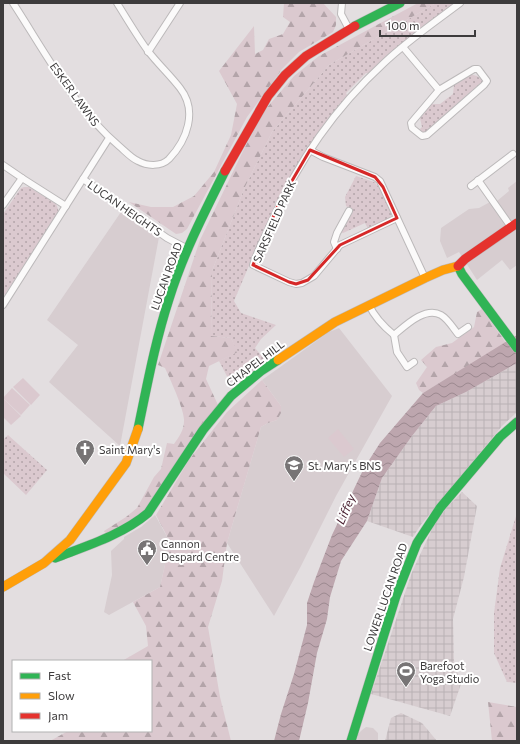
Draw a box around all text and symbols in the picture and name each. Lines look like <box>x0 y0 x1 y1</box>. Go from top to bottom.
scale bar <box>380 12 475 38</box>
text: 100 m <box>386 18 420 32</box>
street label: ESKER LAWNS <box>48 60 102 128</box>
street label: SARSFIELD PARK <box>250 177 298 264</box>
street label: LUCAN HEIGHTS <box>85 178 165 238</box>
street label: LUCAN ROAD <box>148 240 184 312</box>
street label: CHAPEL HILL <box>223 337 287 389</box>
church icon: Saint Mary's <box>74 438 96 466</box>
place label: Saint Mary's <box>99 443 160 456</box>
school or university icon: St. Mary's BNS <box>283 454 305 482</box>
place label: St. Mary's BNS <box>308 459 381 472</box>
water label: Liffey <box>332 491 358 526</box>
place label: Cannon Despard Centre <box>161 537 239 563</box>
public building icon: Cannon Despard Centre <box>136 538 158 566</box>
street label: LOWER LUCAN ROAD <box>360 541 410 653</box>
place label: Barefoot Yoga Studio <box>420 659 480 685</box>
legend <box>12 660 152 732</box>
sports icon: Barefoot Yoga Studio <box>395 660 417 688</box>
text: Fast <box>48 668 71 682</box>
text: Slow <box>48 688 75 702</box>
text: Jam <box>48 708 68 723</box>

